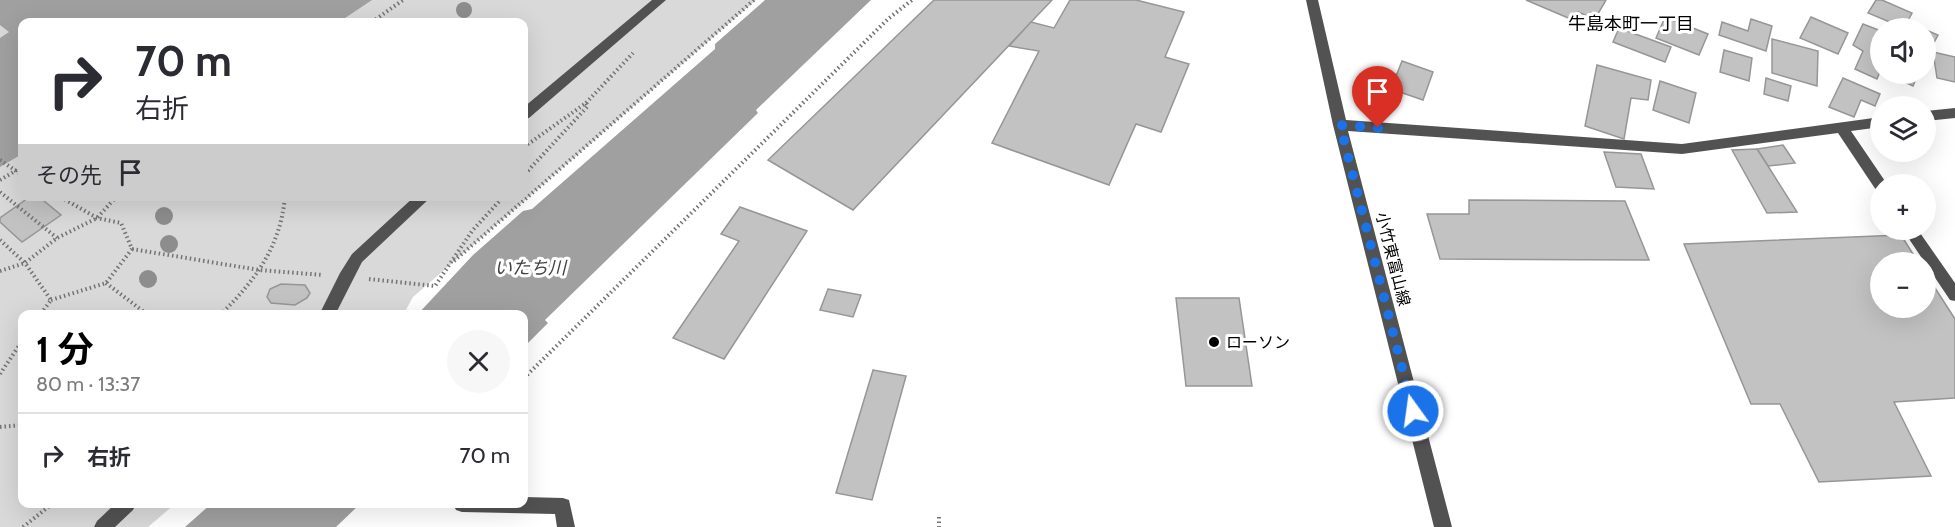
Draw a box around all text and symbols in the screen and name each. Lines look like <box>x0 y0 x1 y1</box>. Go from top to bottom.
district label: 牛島本町一丁目 <box>1568 13 1694 35</box>
map controls <box>1870 18 1936 318</box>
button: sound <box>1870 18 1936 84</box>
text: 70 m <box>135 35 232 87</box>
icon: right <box>36 42 114 120</box>
pin <box>1352 66 1403 128</box>
icon: arrive <box>1361 75 1394 108</box>
text: 右折 <box>135 92 189 125</box>
button: layers <box>1870 96 1936 162</box>
icon: arrive <box>114 156 147 189</box>
text: その先 <box>36 162 102 189</box>
button: + <box>1870 174 1936 240</box>
street label: 小竹東富山線 <box>1372 210 1414 308</box>
button: − <box>1870 252 1936 318</box>
water label: いたち川 <box>494 257 568 279</box>
text: 1 分 <box>36 327 93 371</box>
button: close <box>447 330 510 393</box>
place label: ローソン <box>1226 333 1290 352</box>
marker: ローソン <box>1207 335 1221 349</box>
text: 80 m · 13:37 <box>36 372 140 396</box>
position arrow <box>1381 379 1445 443</box>
icon: right <box>36 439 69 472</box>
text: 70 m <box>460 442 510 469</box>
text: 右折 <box>87 444 131 471</box>

